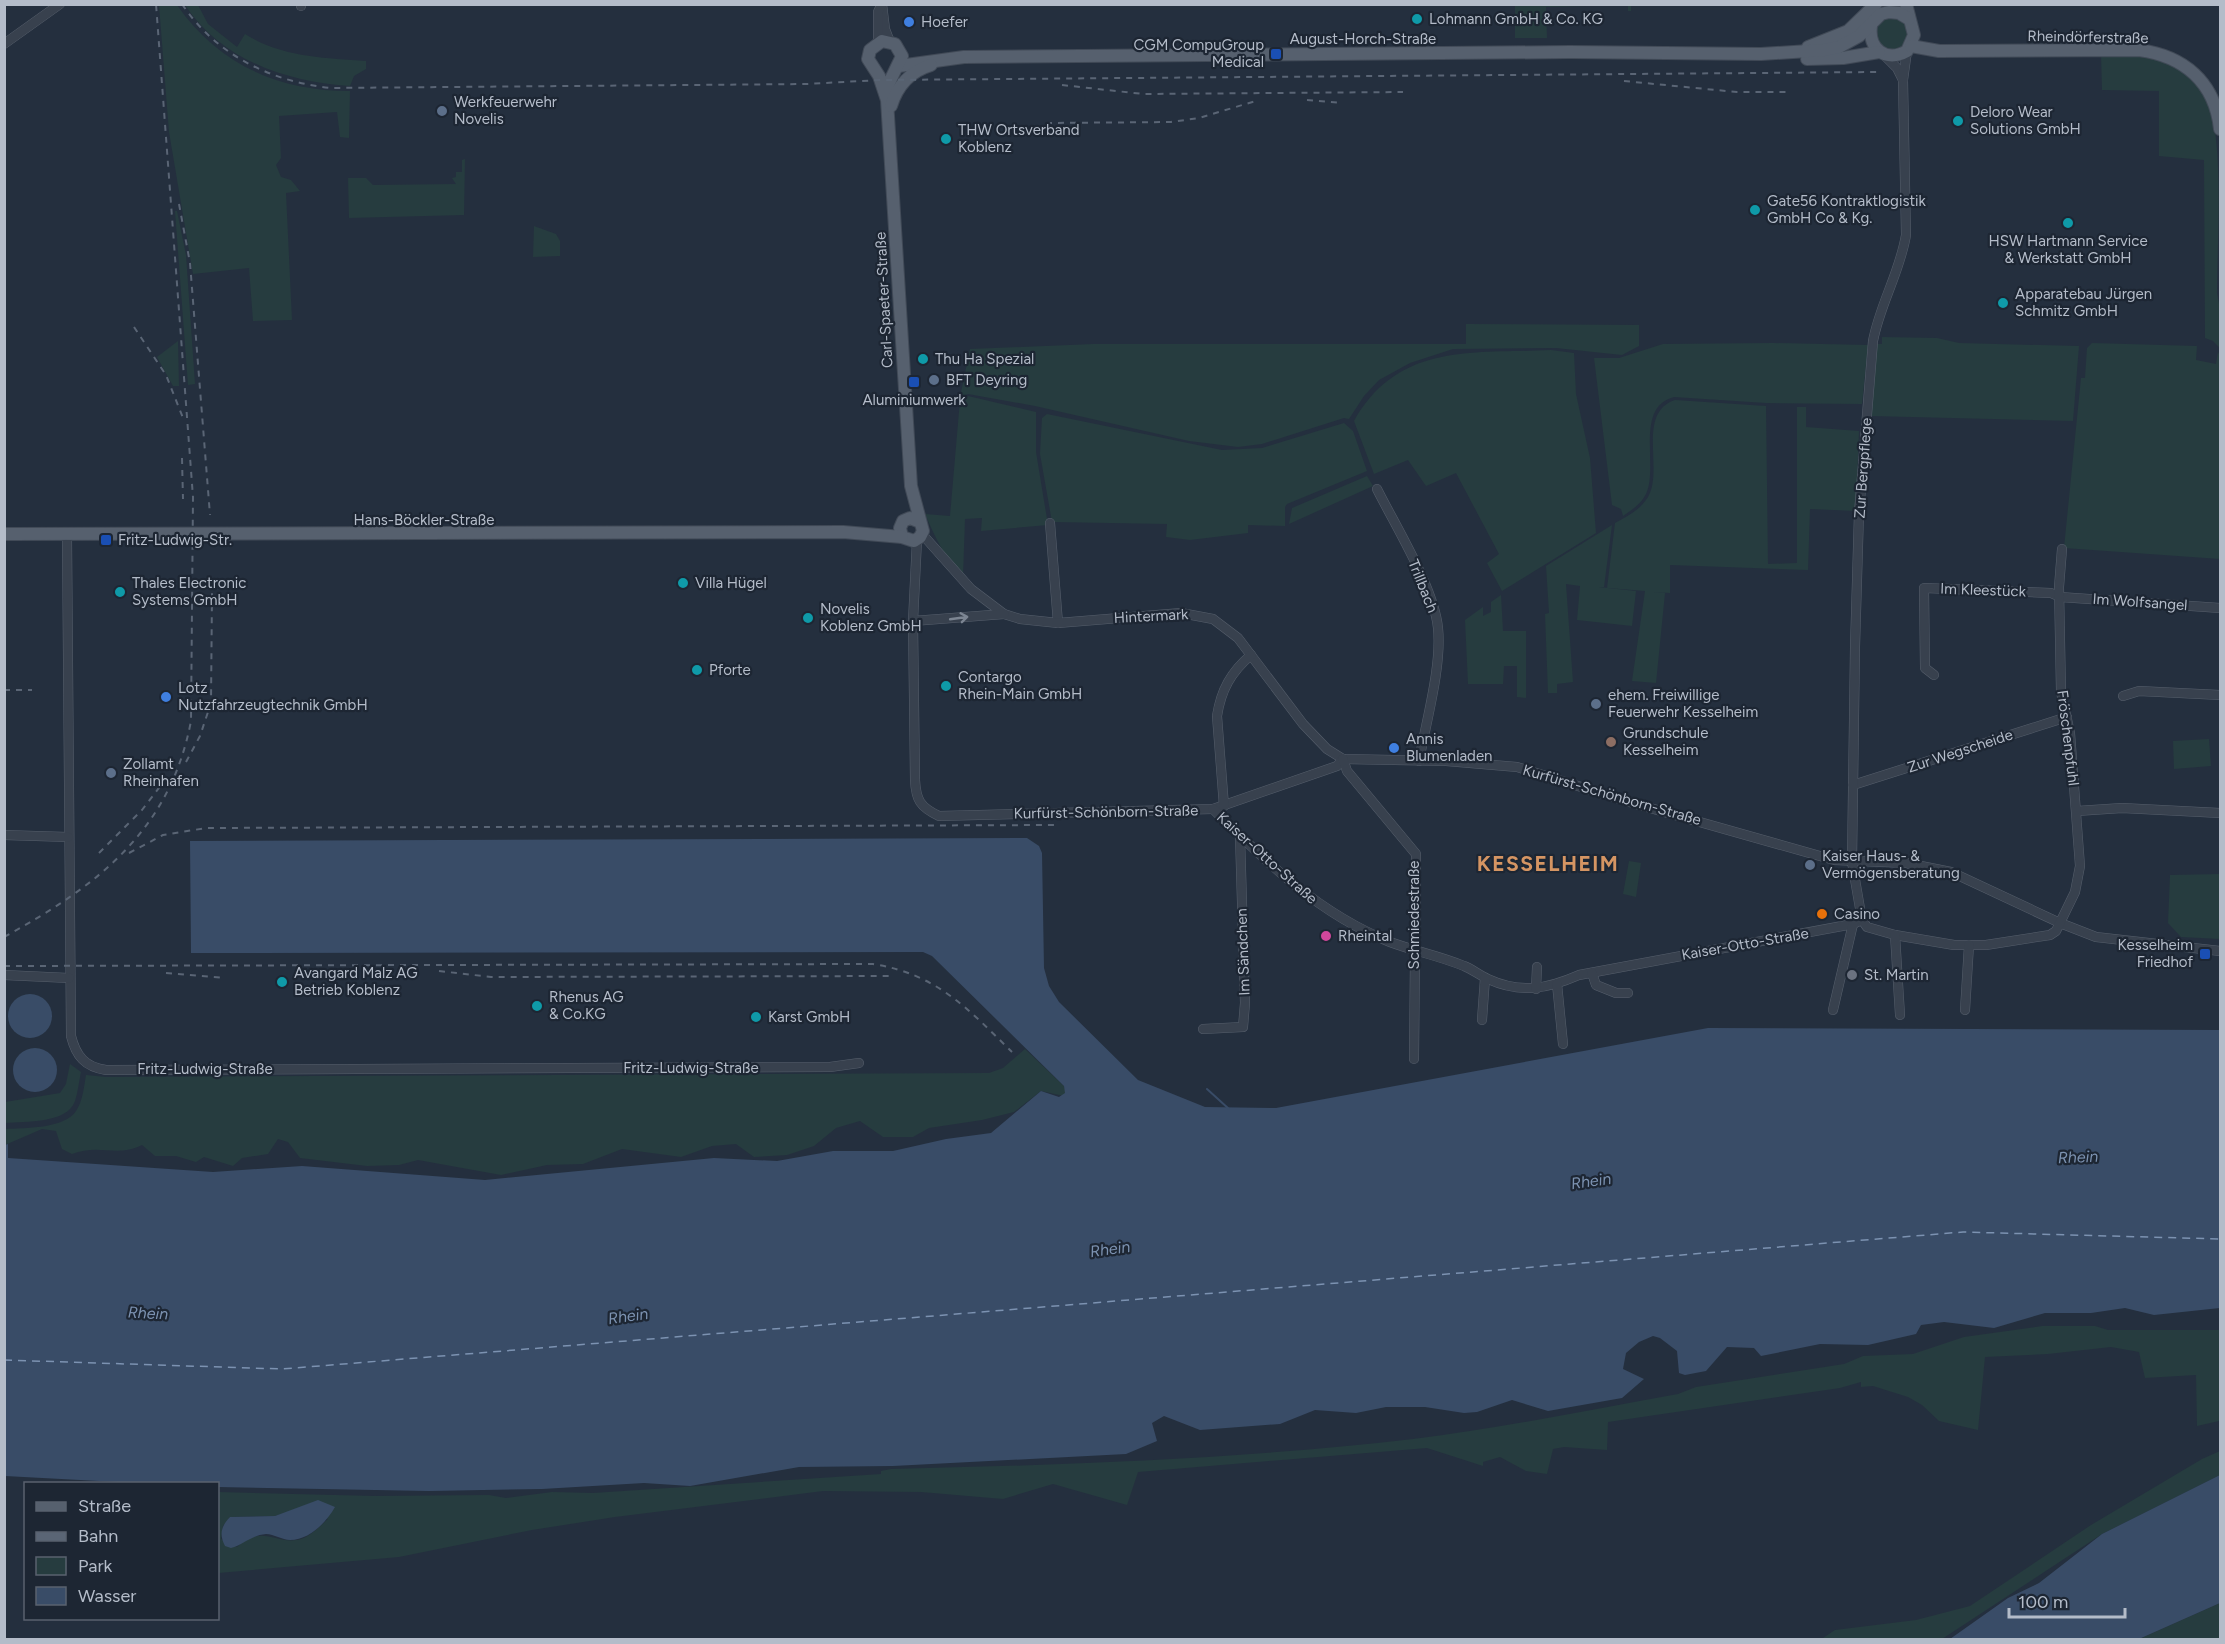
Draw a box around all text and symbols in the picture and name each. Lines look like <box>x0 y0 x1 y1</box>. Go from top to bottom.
place label: Lohmann GmbH & Co. KG <box>1429 10 1603 28</box>
marker: Lohmann GmbH & Co. KG <box>1410 12 1424 26</box>
place label: Hoefer <box>921 13 968 31</box>
marker: Hoefer <box>902 15 916 29</box>
street label: Rheindörferstraße <box>2027 27 2149 47</box>
street label: August-Horch-Straße <box>1290 30 1436 48</box>
place label: CGM CompuGroup Medical <box>1133 36 1264 71</box>
marker: CGM CompuGroup Medical <box>1269 47 1283 61</box>
place label: Werkfeuerwehr Novelis <box>454 93 557 128</box>
place label: Deloro Wear Solutions GmbH <box>1970 103 2081 138</box>
marker: Werkfeuerwehr Novelis <box>435 104 449 118</box>
marker: Deloro Wear Solutions GmbH <box>1951 114 1965 128</box>
place label: THW Ortsverband Koblenz <box>958 121 1080 156</box>
marker: THW Ortsverband Koblenz <box>939 132 953 146</box>
place label: Gate56 Kontraktlogistik GmbH Co & Kg. <box>1767 192 1927 227</box>
marker: Gate56 Kontraktlogistik GmbH Co & Kg. <box>1748 203 1762 217</box>
marker: HSW Hartmann Service & Werkstatt GmbH <box>2061 216 2075 230</box>
street label: Carl-Spaeter-Straße <box>871 231 897 369</box>
place label: HSW Hartmann Service & Werkstatt GmbH <box>1988 232 2148 267</box>
place label: Apparatebau Jürgen Schmitz GmbH <box>2015 285 2152 320</box>
marker: Apparatebau Jürgen Schmitz GmbH <box>1996 296 2010 310</box>
place label: Thu Ha Spezial <box>935 350 1034 368</box>
marker: Thu Ha Spezial <box>916 352 930 366</box>
place label: BFT Deyring <box>946 371 1027 389</box>
marker: BFT Deyring <box>927 373 941 387</box>
marker: Aluminiumwerk <box>907 375 921 389</box>
place label: Aluminiumwerk <box>862 391 966 409</box>
street label: Zur Bergpflege <box>1851 417 1875 519</box>
street label: Hans-Böckler-Straße <box>354 511 494 529</box>
place label: Fritz-Ludwig-Str. <box>118 531 232 549</box>
marker: Fritz-Ludwig-Str. <box>99 533 113 547</box>
street label: Trillbach <box>1404 557 1442 615</box>
place label: Thales Electronic Systems GmbH <box>132 574 246 609</box>
place label: Villa Hügel <box>695 574 767 592</box>
marker: Villa Hügel <box>676 576 690 590</box>
street label: Im Kleestück <box>1940 580 2027 601</box>
marker: Thales Electronic Systems GmbH <box>113 585 127 599</box>
street label: Im Wolfsangel <box>2092 590 2188 614</box>
place label: Novelis Koblenz GmbH <box>820 600 922 635</box>
street label: Hintermark <box>1113 605 1190 627</box>
marker: Novelis Koblenz GmbH <box>801 611 815 625</box>
one-way arrow <box>949 613 968 624</box>
place label: Pforte <box>709 661 751 679</box>
marker: Pforte <box>690 663 704 677</box>
place label: Contargo Rhein-Main GmbH <box>958 668 1082 703</box>
place label: Lotz Nutzfahrzeugtechnik GmbH <box>178 679 368 714</box>
marker: Contargo Rhein-Main GmbH <box>939 679 953 693</box>
place label: ehem. Freiwillige Feuerwehr Kesselheim <box>1608 686 1758 721</box>
street label: Fröschenpfuhl <box>2053 689 2083 787</box>
marker: Lotz Nutzfahrzeugtechnik GmbH <box>159 690 173 704</box>
marker: ehem. Freiwillige Feuerwehr Kesselheim <box>1589 697 1603 711</box>
place label: Grundschule Kesselheim <box>1623 724 1708 759</box>
street label: Zur Wegscheide <box>1905 725 2015 777</box>
place label: Annis Blumenladen <box>1406 730 1492 765</box>
marker: Grundschule Kesselheim <box>1604 735 1618 749</box>
marker: Annis Blumenladen <box>1387 741 1401 755</box>
place label: Zollamt Rheinhafen <box>123 755 199 790</box>
street label: Kurfürst-Schönborn-Straße <box>1521 761 1703 829</box>
marker: Zollamt Rheinhafen <box>104 766 118 780</box>
street label: Kurfürst-Schönborn-Straße <box>1014 801 1198 823</box>
street label: Kaiser-Otto-Straße <box>1213 808 1321 908</box>
place label: Kaiser Haus- & Vermögensberatung <box>1822 847 1960 882</box>
district label: KESSELHEIM <box>1477 851 1619 876</box>
marker: Kaiser Haus- & Vermögensberatung <box>1803 858 1817 872</box>
street label: Schmiedestraße <box>1405 860 1423 970</box>
place label: Casino <box>1834 905 1880 923</box>
marker: Casino <box>1815 907 1829 921</box>
street label: Im Sändchen <box>1232 908 1254 996</box>
street label: Kaiser-Otto-Straße <box>1680 924 1810 964</box>
place label: Rheintal <box>1338 927 1392 945</box>
marker: Rheintal <box>1319 929 1333 943</box>
place label: Kesselheim Friedhof <box>2118 936 2193 971</box>
marker: Kesselheim Friedhof <box>2198 947 2212 961</box>
place label: Avangard Malz AG Betrieb Koblenz <box>294 964 418 999</box>
place label: St. Martin <box>1864 966 1929 984</box>
marker: St. Martin <box>1845 968 1859 982</box>
marker: Avangard Malz AG Betrieb Koblenz <box>275 975 289 989</box>
place label: Rhenus AG & Co.KG <box>549 988 624 1023</box>
marker: Rhenus AG & Co.KG <box>530 999 544 1013</box>
place label: Karst GmbH <box>768 1008 850 1026</box>
marker: Karst GmbH <box>749 1010 763 1024</box>
street label: Fritz-Ludwig-Straße <box>623 1059 759 1077</box>
street label: Fritz-Ludwig-Straße <box>137 1060 273 1078</box>
water label: Rhein <box>2058 1147 2099 1167</box>
water label: Rhein <box>1570 1169 1612 1193</box>
water label: Rhein <box>1089 1237 1131 1261</box>
water label: Rhein <box>127 1302 169 1324</box>
water label: Rhein <box>607 1304 649 1328</box>
legend <box>24 1482 219 1620</box>
text: Straße <box>78 1495 131 1517</box>
text: Bahn <box>78 1525 118 1547</box>
text: Park <box>78 1555 113 1577</box>
scale bar <box>2009 1581 2124 1619</box>
text: Wasser <box>78 1585 136 1607</box>
text: 100 m <box>2018 1591 2068 1613</box>

